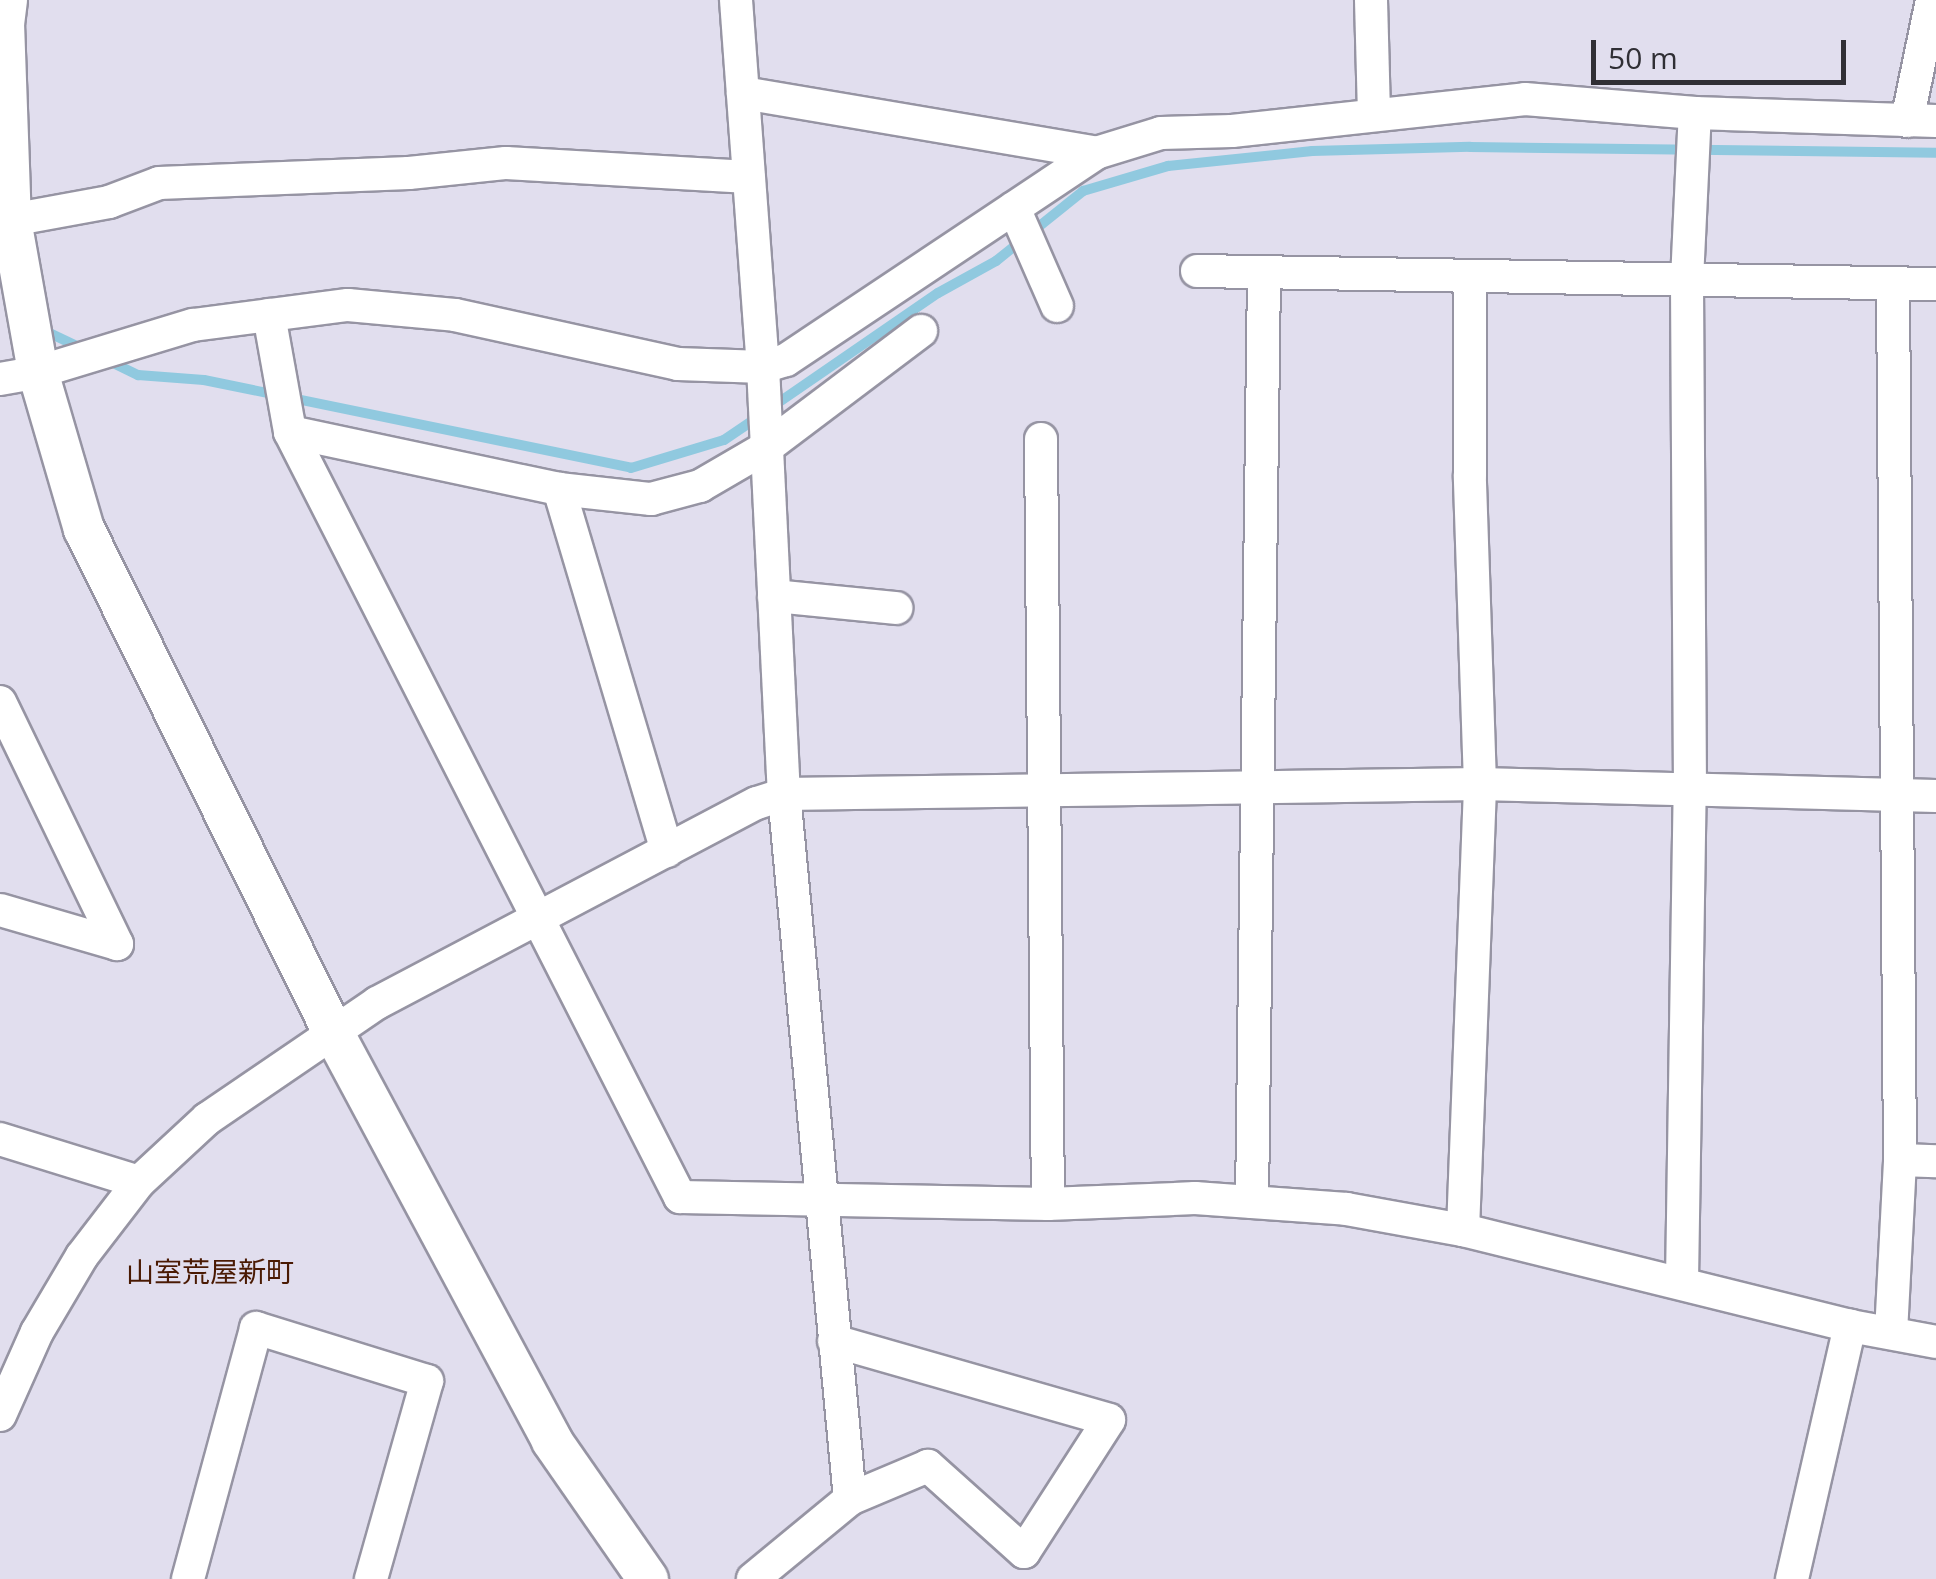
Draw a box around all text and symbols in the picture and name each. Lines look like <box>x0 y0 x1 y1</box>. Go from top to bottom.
scale bar <box>1596 20 1851 82</box>
text: 50 m <box>1608 37 1678 78</box>
district label: 山室荒屋新町 <box>126 1254 294 1288</box>

